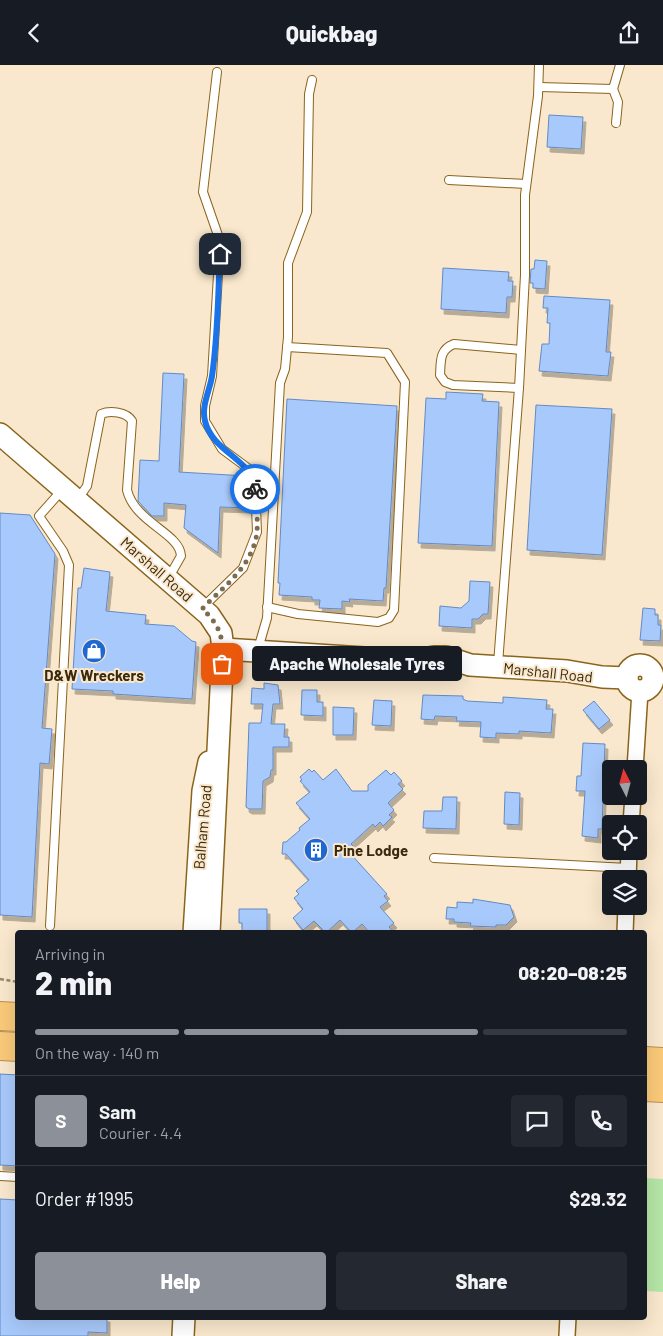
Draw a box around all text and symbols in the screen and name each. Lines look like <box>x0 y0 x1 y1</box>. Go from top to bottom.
icon: back <box>20 19 48 47</box>
icon: share <box>615 19 643 47</box>
text: Quickbag <box>286 20 377 46</box>
pin <box>199 233 241 275</box>
icon: home <box>206 240 234 268</box>
courier <box>230 464 280 514</box>
icon: bike <box>241 475 269 503</box>
street label: Marshall Road <box>117 533 197 605</box>
shop icon: D&W Wreckers <box>81 638 107 664</box>
pin <box>201 643 243 685</box>
callout: Apache Wholesale Tyres <box>252 647 462 681</box>
icon: bag <box>208 650 236 678</box>
text: Apache Wholesale Tyres <box>269 654 445 673</box>
street label: Marshall Road <box>502 658 594 686</box>
place label: D&W Wreckers <box>44 666 144 684</box>
north arrow <box>602 760 648 805</box>
map controls <box>602 760 647 915</box>
street label: Balham Road <box>189 784 215 870</box>
button: locate <box>602 815 647 860</box>
building icon: Pine Lodge <box>303 837 329 863</box>
place label: Pine Lodge <box>334 841 408 859</box>
button: layers <box>602 870 647 915</box>
text: Arriving in <box>35 944 105 963</box>
text: 08:20–08:25 <box>518 961 627 984</box>
text: 2 min <box>35 963 112 1001</box>
text: On the way · 140 m <box>35 1043 159 1062</box>
button: chat <box>511 1095 563 1147</box>
button: phone <box>575 1095 627 1147</box>
text: Sam <box>99 1100 136 1123</box>
text: S <box>55 1109 67 1132</box>
text: Courier · 4.4 <box>99 1123 182 1142</box>
text: Order #1995 <box>35 1187 134 1210</box>
text: $29.32 <box>569 1187 627 1210</box>
button: Help <box>35 1252 326 1310</box>
button: Share <box>336 1252 627 1310</box>

